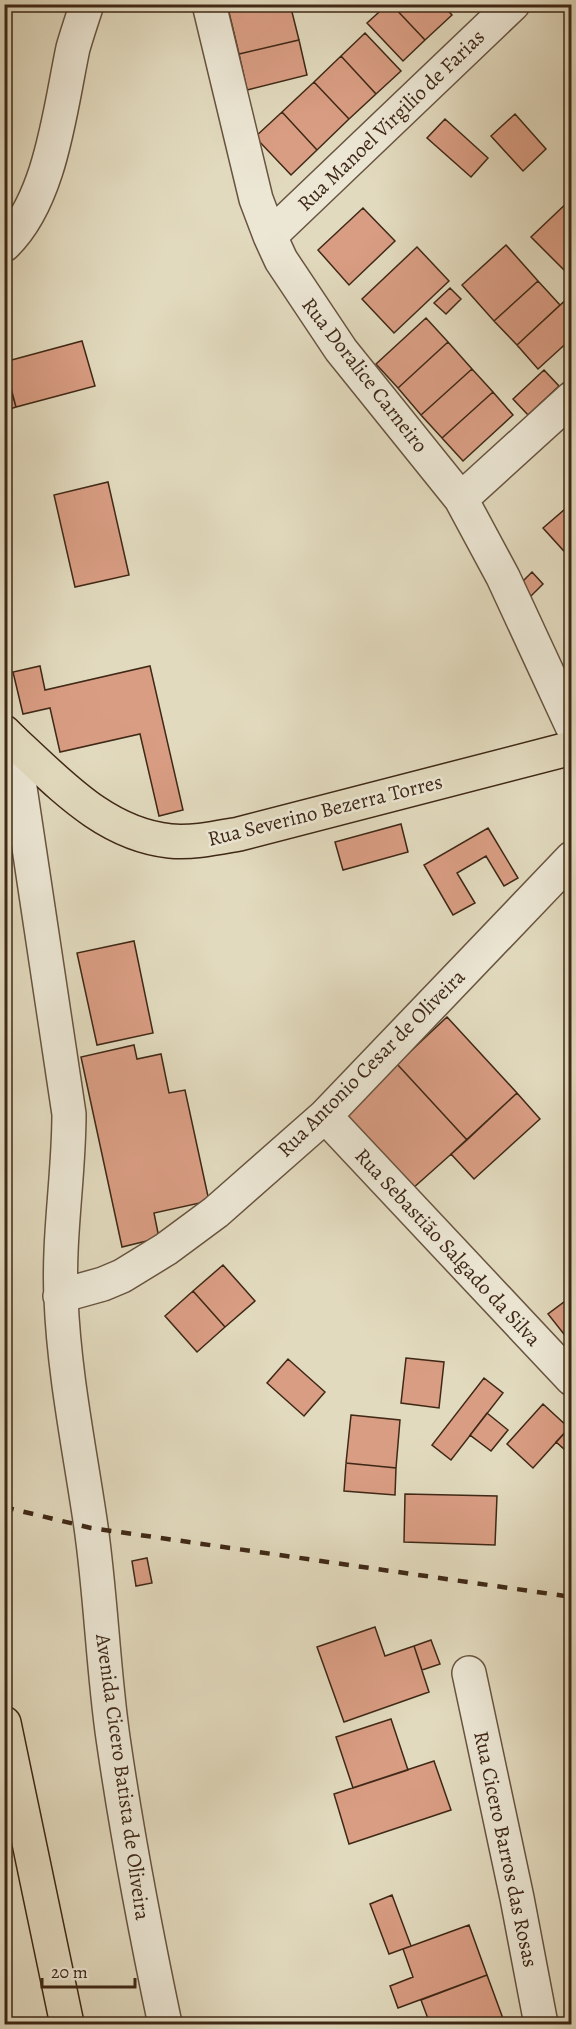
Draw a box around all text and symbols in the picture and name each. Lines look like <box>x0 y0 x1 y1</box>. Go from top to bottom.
street label: Rua Manoel Virgilio de Farias <box>291 23 491 217</box>
street label: Rua Doralice Carneiro <box>296 292 434 458</box>
street label: Rua Severino Bezerra Torres <box>205 767 445 853</box>
street label: Rua Antonio Cesar de Oliveira <box>271 963 471 1163</box>
street label: Rua Sebastião Salgado da Silva <box>349 1142 547 1352</box>
street label: Avenida Cicero Batista de Oliveira <box>89 1631 157 1922</box>
street label: Rua Cicero Barros das Rosas <box>467 1728 545 1970</box>
scale bar <box>42 1951 135 1989</box>
text: 20 m <box>51 1960 88 1984</box>

